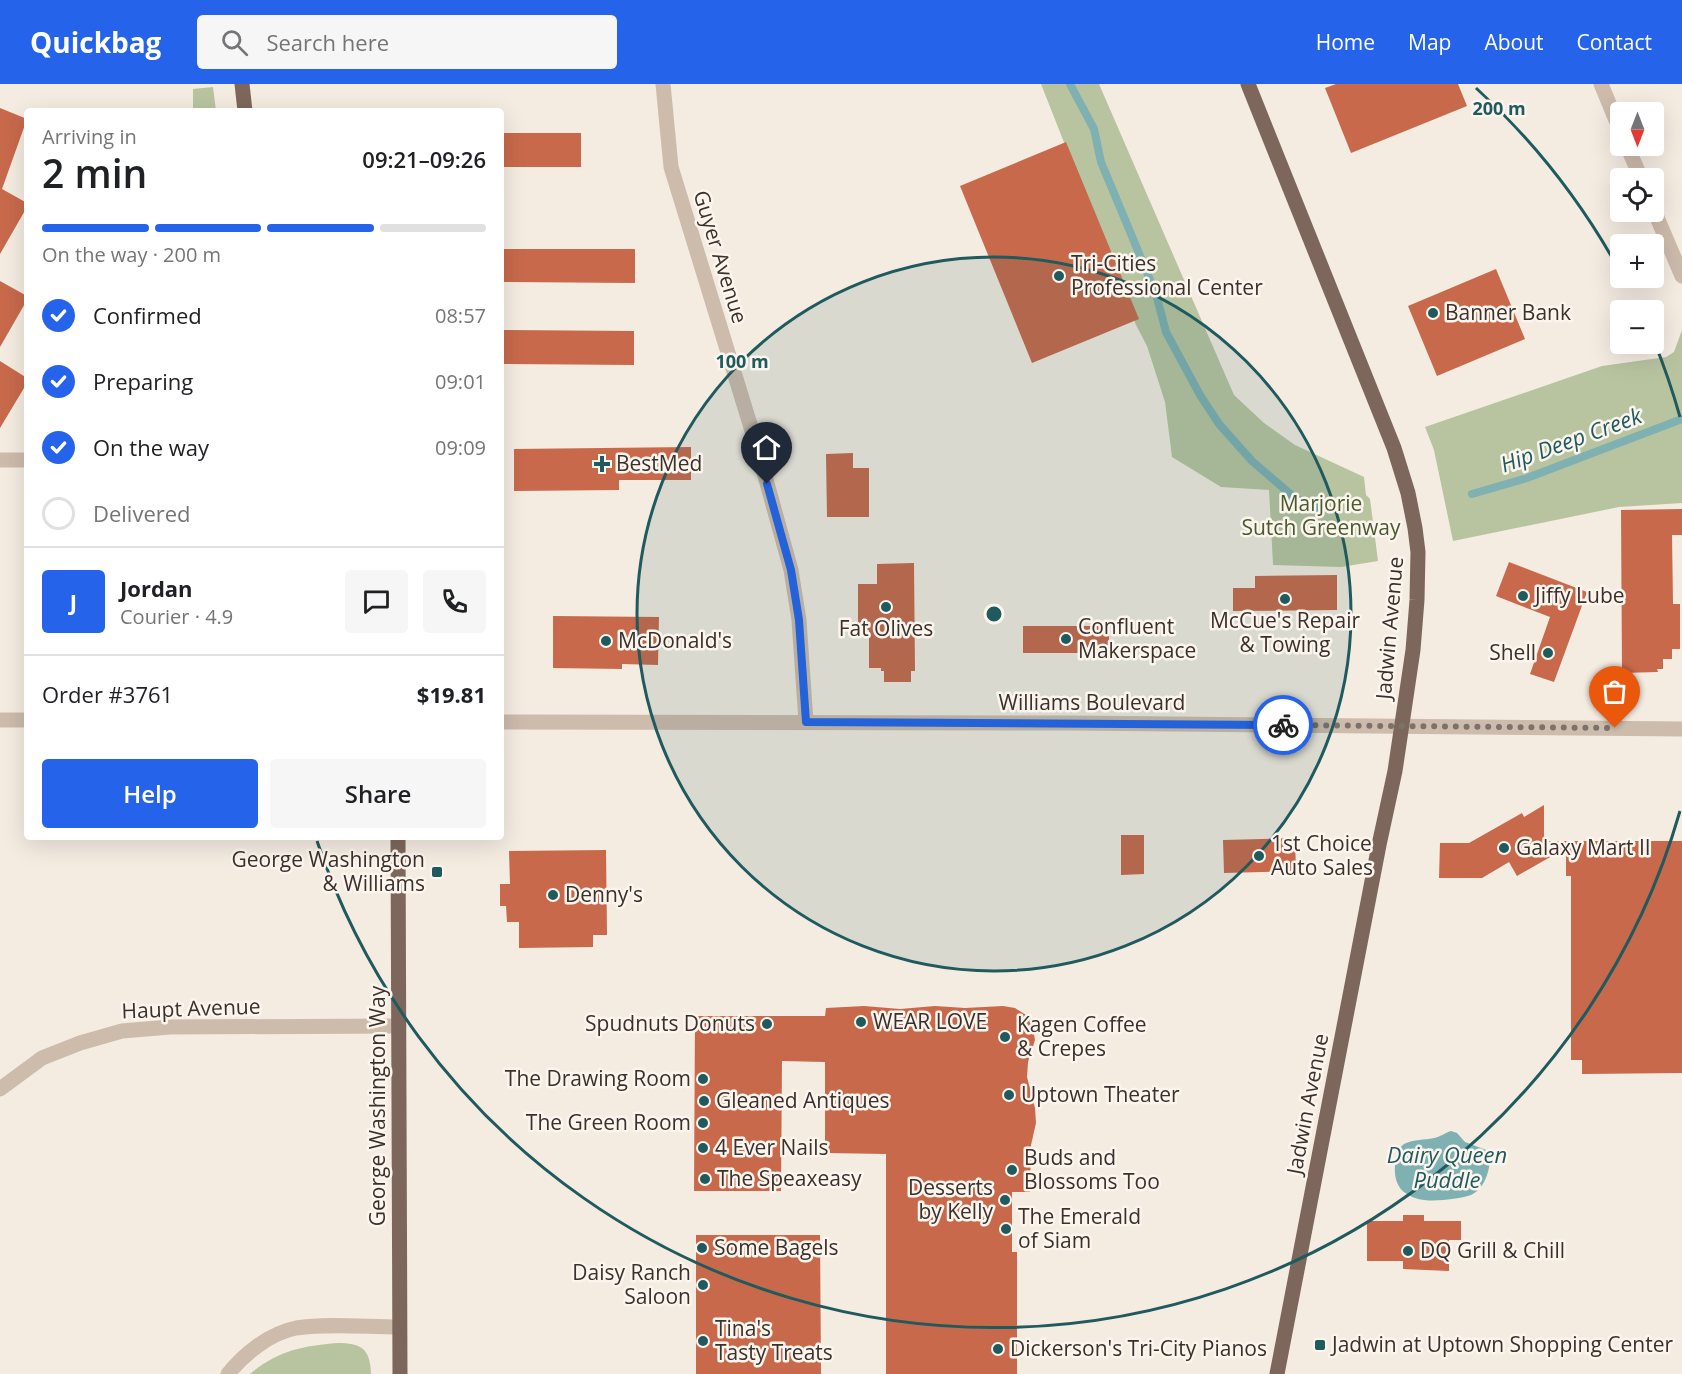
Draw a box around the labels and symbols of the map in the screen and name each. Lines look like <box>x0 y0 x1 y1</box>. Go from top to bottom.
text: 200 m <box>1472 96 1526 120</box>
north arrow <box>1610 102 1664 156</box>
street label: Guyer Avenue <box>687 187 754 327</box>
place label: Tri-Cities Professional Center <box>1071 249 1263 301</box>
marker: Tri-Cities Professional Center <box>1052 269 1066 283</box>
place label: Banner Bank <box>1445 298 1571 326</box>
marker: Banner Bank <box>1426 306 1440 320</box>
text: 100 m <box>715 349 769 373</box>
water label: Hip Deep Creek <box>1496 399 1647 479</box>
pin <box>741 422 792 484</box>
place label: BestMed <box>616 449 702 477</box>
marker: BestMed <box>593 455 611 473</box>
park label: Marjorie Sutch Greenway <box>1241 489 1401 541</box>
street label: Jadwin Avenue <box>1369 555 1409 702</box>
place label: Jiffy Lube <box>1533 581 1625 609</box>
marker: Jiffy Lube <box>1516 589 1530 603</box>
marker: McCue's Repair & Towing <box>1278 592 1292 606</box>
marker: Fat Olives <box>879 600 893 614</box>
centre of rings <box>984 604 1004 624</box>
place label: McCue's Repair & Towing <box>1210 606 1360 658</box>
place label: Confluent Makerspace <box>1078 612 1196 664</box>
place label: Fat Olives <box>839 614 933 642</box>
place label: McDonald's <box>618 626 732 654</box>
marker: Confluent Makerspace <box>1059 632 1073 646</box>
marker: McDonald's <box>599 634 613 648</box>
place label: Shell <box>1489 638 1536 666</box>
marker: Shell <box>1541 646 1555 660</box>
pin <box>1589 666 1640 728</box>
street label: Williams Boulevard <box>999 688 1185 716</box>
courier <box>1253 695 1313 755</box>
place label: 1st Choice Auto Sales <box>1271 829 1373 881</box>
place label: Galaxy Mart II <box>1516 833 1651 861</box>
marker: Galaxy Mart II <box>1497 841 1511 855</box>
place label: George Washington & Williams <box>232 845 425 897</box>
marker: 1st Choice Auto Sales <box>1252 849 1266 863</box>
marker: George Washington & Williams <box>430 865 444 879</box>
place label: Denny's <box>565 880 643 908</box>
marker: Denny's <box>546 888 560 902</box>
street label: George Washington Way <box>363 985 391 1226</box>
street label: Haupt Avenue <box>121 992 261 1024</box>
place label: WEAR LOVE <box>873 1007 987 1035</box>
place label: Spudnuts Donuts <box>585 1009 755 1037</box>
place label: Kagen Coffee & Crepes <box>1017 1010 1147 1062</box>
marker: WEAR LOVE <box>854 1015 868 1029</box>
marker: Spudnuts Donuts <box>760 1017 774 1031</box>
marker: Kagen Coffee & Crepes <box>998 1030 1012 1044</box>
street label: Jadwin Avenue <box>1279 1031 1334 1179</box>
place label: The Drawing Room <box>505 1064 691 1092</box>
marker: The Drawing Room <box>696 1072 710 1086</box>
place label: Uptown Theater <box>1021 1080 1180 1108</box>
place label: Gleaned Antiques <box>716 1086 889 1114</box>
marker: Uptown Theater <box>1002 1088 1016 1102</box>
marker: Gleaned Antiques <box>697 1094 711 1108</box>
place label: The Green Room <box>526 1108 691 1136</box>
marker: The Green Room <box>696 1116 710 1130</box>
place label: 4 Ever Nails <box>715 1133 829 1161</box>
water label: Dairy Queen Puddle <box>1387 1139 1507 1194</box>
marker: 4 Ever Nails <box>696 1141 710 1155</box>
place label: Buds and Blossoms Too <box>1024 1143 1160 1195</box>
marker: Buds and Blossoms Too <box>1005 1163 1019 1177</box>
place label: The Speaxeasy <box>717 1164 862 1192</box>
marker: The Speaxeasy <box>698 1172 712 1186</box>
place label: Desserts by Kelly <box>908 1173 993 1225</box>
marker: Desserts by Kelly <box>998 1193 1012 1207</box>
place label: The Emerald of Siam <box>1018 1202 1141 1254</box>
marker: The Emerald of Siam <box>999 1222 1013 1236</box>
place label: Some Bagels <box>714 1233 839 1261</box>
place label: DQ Grill & Chill <box>1420 1236 1565 1264</box>
marker: Some Bagels <box>695 1241 709 1255</box>
marker: DQ Grill & Chill <box>1401 1244 1415 1258</box>
place label: Daisy Ranch Saloon <box>572 1258 691 1310</box>
marker: Daisy Ranch Saloon <box>696 1278 710 1292</box>
place label: Tina's Tasty Treats <box>715 1314 833 1366</box>
place label: Jadwin at Uptown Shopping Center <box>1330 1330 1673 1358</box>
marker: Tina's Tasty Treats <box>696 1334 710 1348</box>
place label: Dickerson's Tri-City Pianos <box>1010 1334 1267 1362</box>
marker: Jadwin at Uptown Shopping Center <box>1313 1338 1327 1352</box>
marker: Dickerson's Tri-City Pianos <box>991 1342 1005 1356</box>

